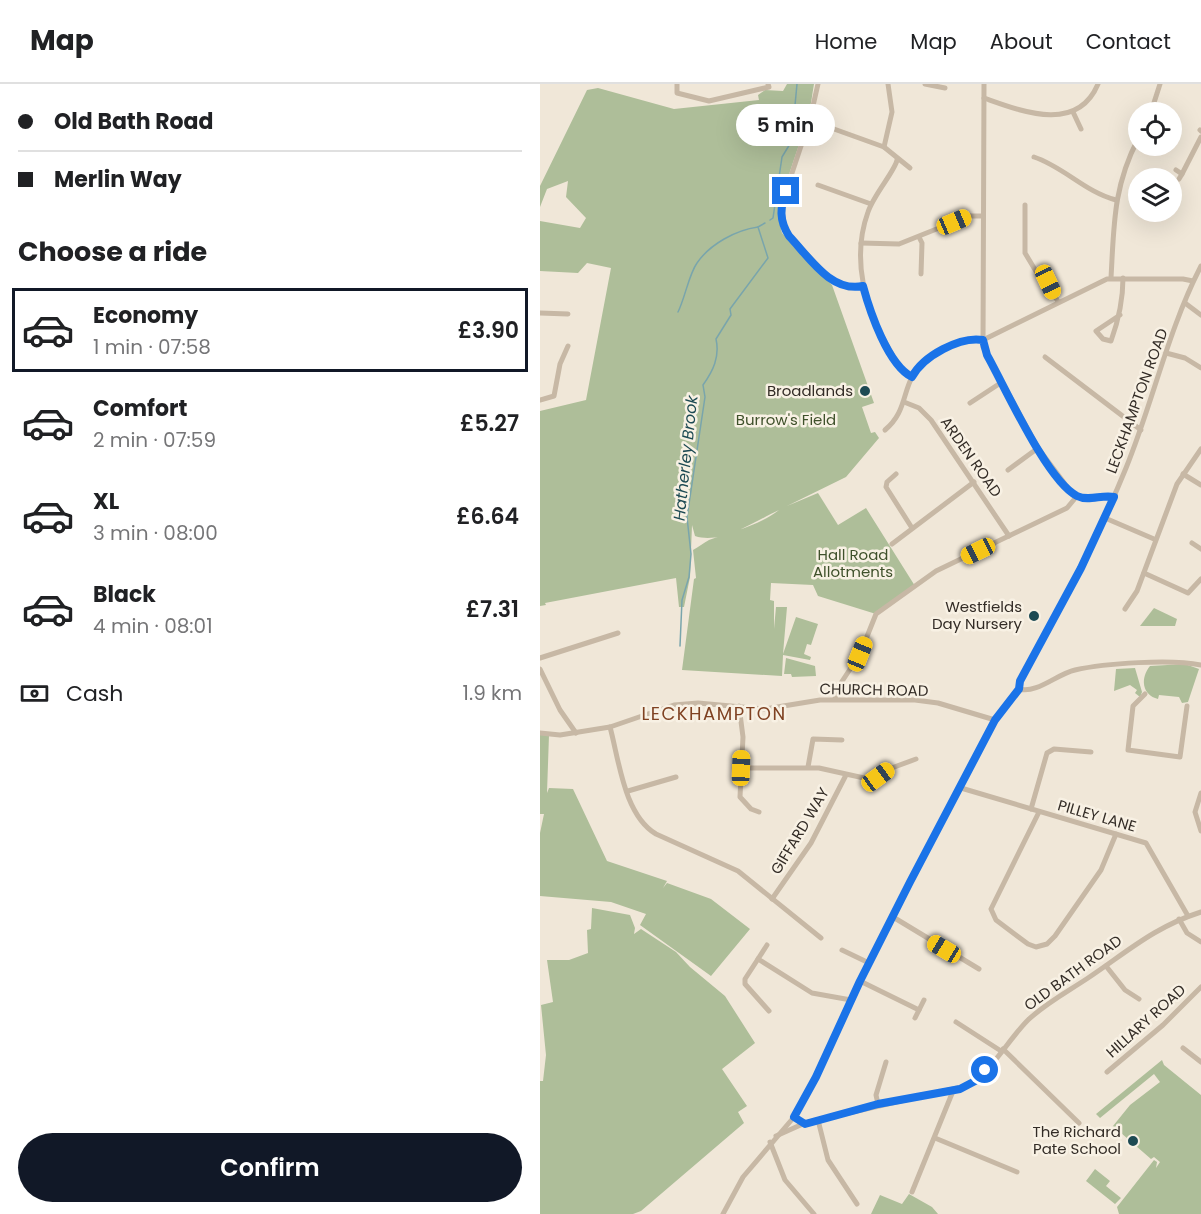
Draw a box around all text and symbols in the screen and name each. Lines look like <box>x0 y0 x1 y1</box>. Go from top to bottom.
text: Map <box>30 21 94 60</box>
text: Home <box>815 27 877 56</box>
text: Map <box>910 27 957 56</box>
text: About <box>990 27 1053 56</box>
text: Contact <box>1086 27 1171 56</box>
map controls <box>1128 102 1182 222</box>
button: locate <box>1128 102 1182 156</box>
callout: 5 min <box>736 104 836 146</box>
text: Old Bath Road <box>54 106 213 137</box>
text: 5 min <box>757 111 814 139</box>
text: Merlin Way <box>54 164 182 195</box>
button: layers <box>1128 168 1182 222</box>
route end <box>772 177 799 204</box>
car <box>934 207 974 237</box>
text: Choose a ride <box>18 233 207 270</box>
car <box>1032 262 1064 302</box>
text: Economy <box>93 300 198 331</box>
icon: car <box>21 303 75 357</box>
text: £3.90 <box>458 315 519 346</box>
street label: LECKHAMPTON ROAD <box>1101 325 1173 476</box>
text: 1 min · 07:58 <box>93 333 211 361</box>
place label: Broadlands <box>767 380 853 401</box>
marker: Broadlands <box>858 384 872 398</box>
text: Comfort <box>93 393 187 424</box>
water label: Hatherley Brook <box>667 393 704 522</box>
icon: car <box>21 396 75 450</box>
text: £5.27 <box>460 408 519 439</box>
park label: Burrow's Field <box>736 409 836 430</box>
street label: ARDEN ROAD <box>936 412 1007 501</box>
text: 2 min · 07:59 <box>93 426 216 454</box>
text: XL <box>93 486 119 517</box>
icon: car <box>21 489 75 543</box>
text: £6.64 <box>456 501 519 532</box>
text: 3 min · 08:00 <box>93 519 218 547</box>
car <box>958 535 998 567</box>
park label: Hall Road Allotments <box>813 544 893 582</box>
text: Black <box>93 579 156 610</box>
icon: car <box>21 582 75 636</box>
text: £7.31 <box>466 594 519 625</box>
place label: Westfields Day Nursery <box>932 596 1023 634</box>
marker: Westfields Day Nursery <box>1027 609 1041 623</box>
text: 4 min · 08:01 <box>93 612 213 640</box>
car <box>845 634 875 674</box>
icon: cash <box>18 677 51 710</box>
text: Cash <box>66 678 123 709</box>
street label: CHURCH ROAD <box>819 678 929 701</box>
text: 1.9 km <box>463 679 522 707</box>
district label: LECKHAMPTON <box>641 701 787 726</box>
car <box>731 750 751 786</box>
car <box>858 759 898 795</box>
street label: GIFFARD WAY <box>765 783 834 878</box>
street label: PILLEY LANE <box>1055 794 1139 837</box>
street label: OLD BATH ROAD <box>1019 930 1126 1015</box>
car <box>924 932 964 966</box>
street label: HILLARY ROAD <box>1101 979 1190 1062</box>
route start <box>971 1056 998 1083</box>
place label: The Richard Pate School <box>1033 1121 1121 1159</box>
button: Confirm <box>18 1133 522 1202</box>
marker: The Richard Pate School <box>1126 1134 1140 1148</box>

